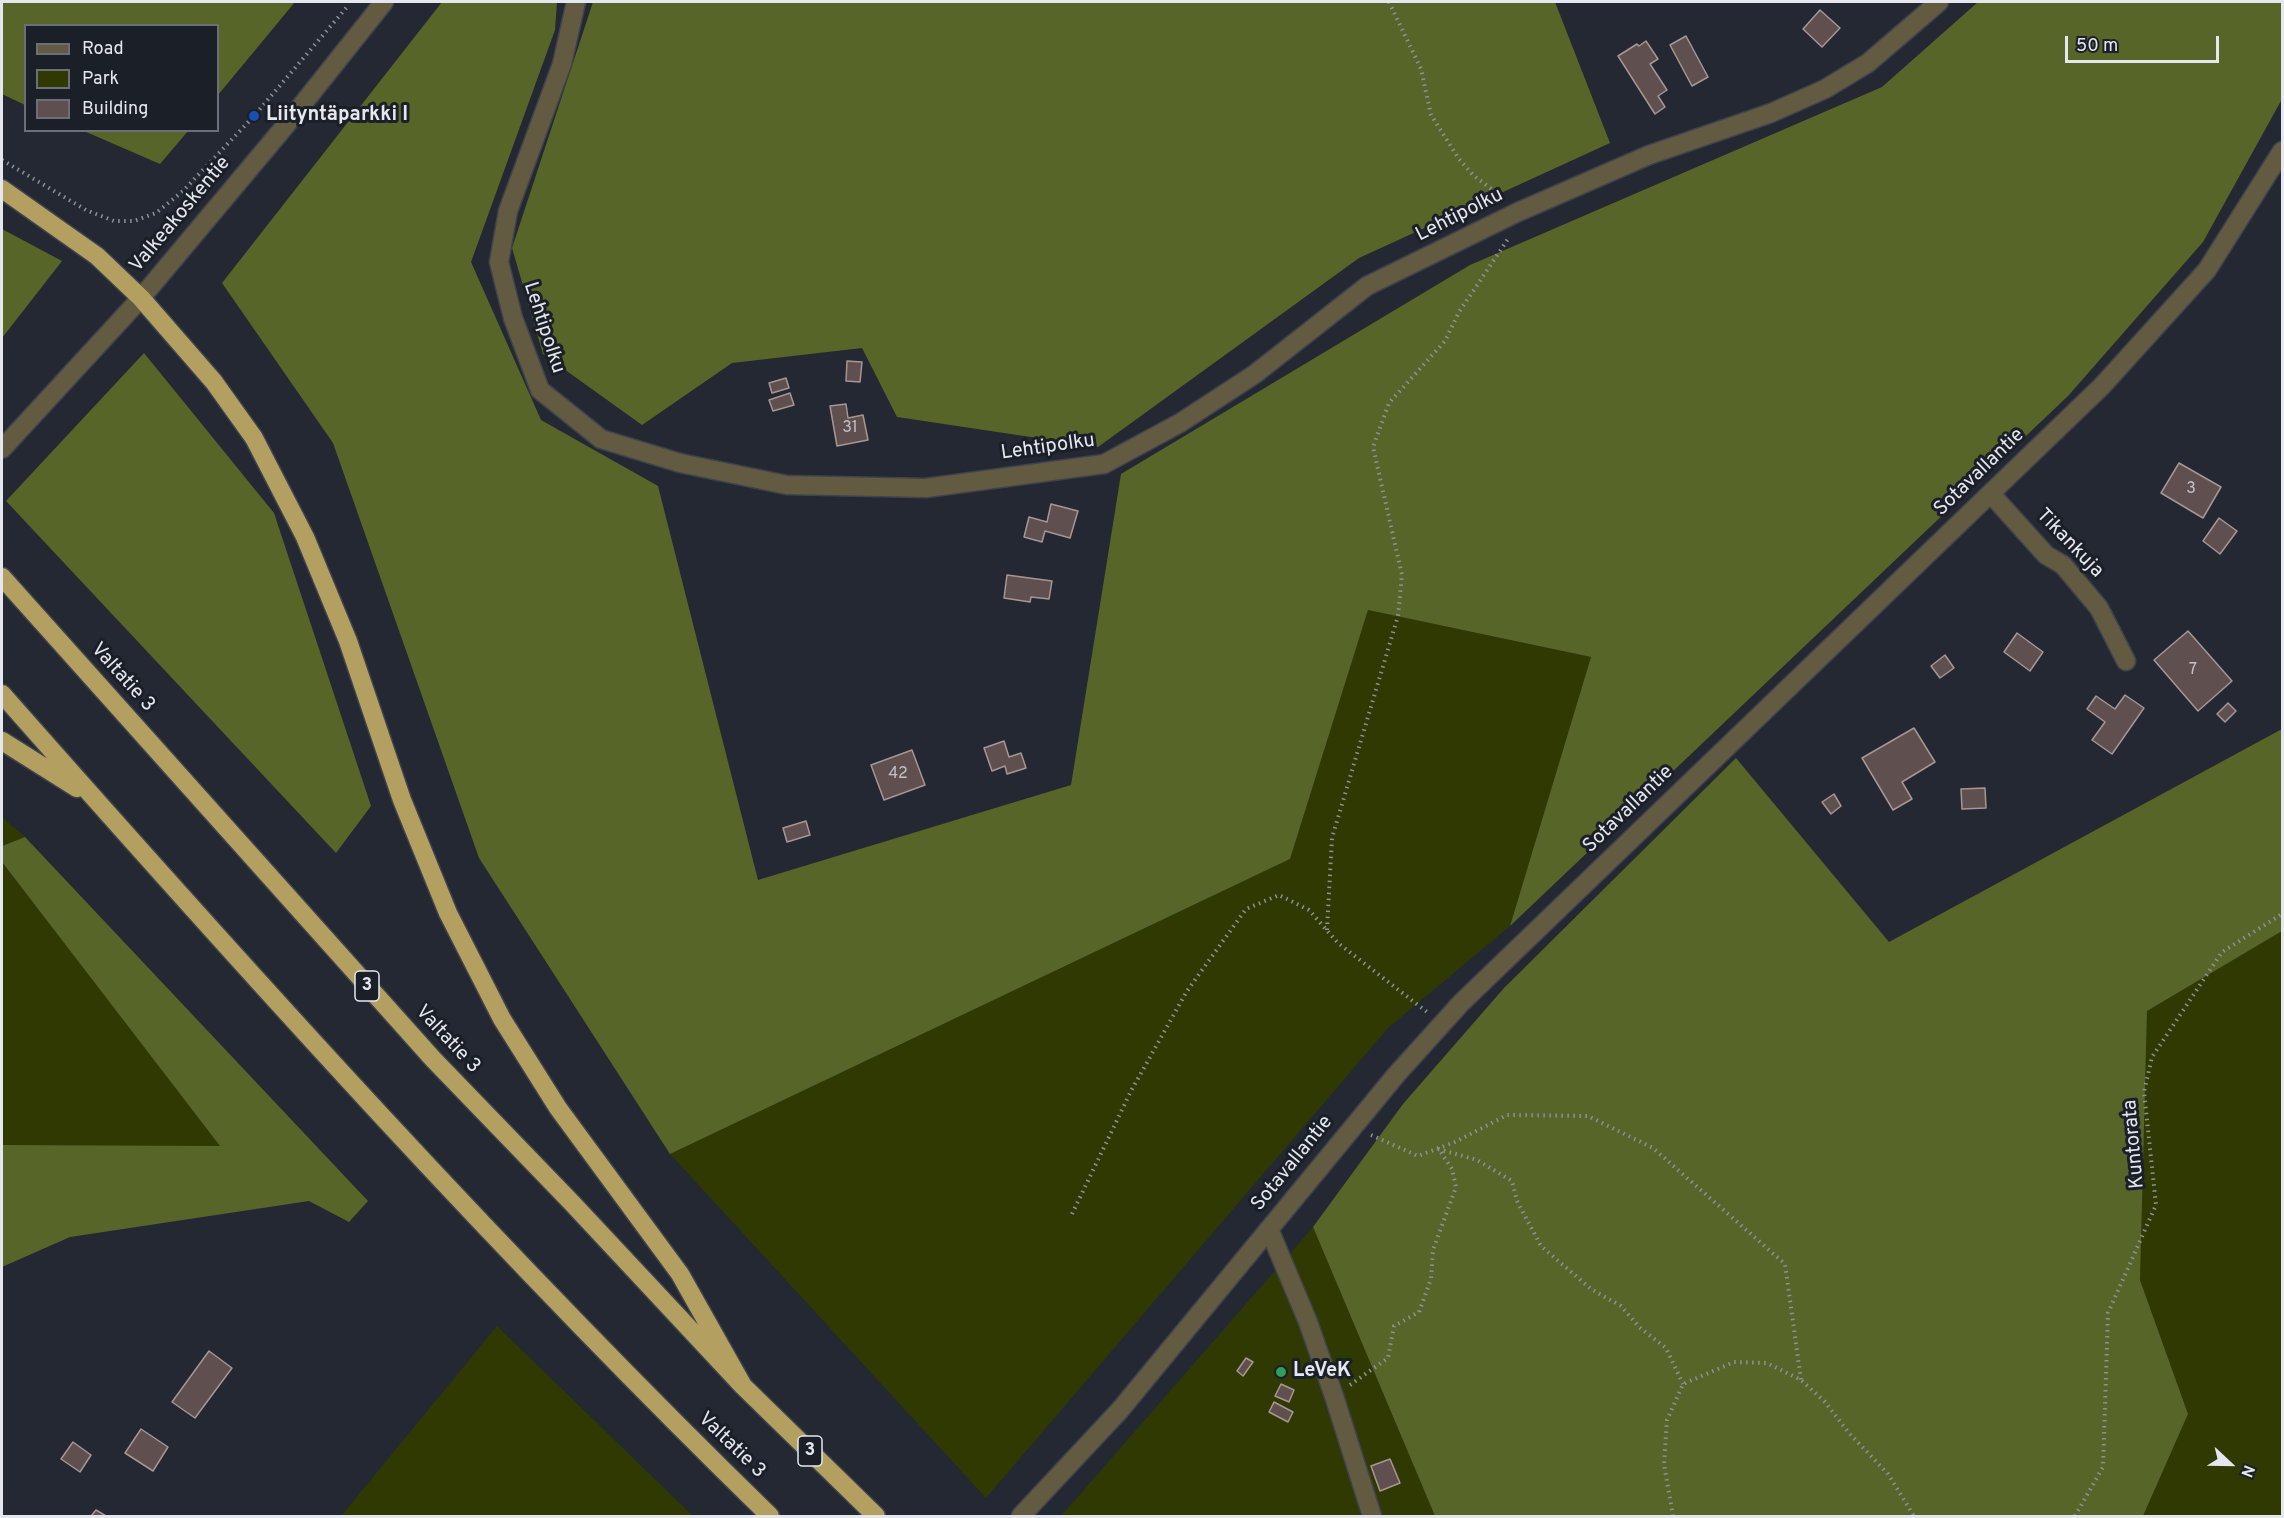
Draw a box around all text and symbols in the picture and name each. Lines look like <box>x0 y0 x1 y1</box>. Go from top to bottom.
legend <box>24 24 219 132</box>
scale bar <box>2068 24 2222 62</box>
text: 50 m <box>2076 35 2118 58</box>
text: Road <box>82 38 124 61</box>
text: Park <box>82 68 119 91</box>
text: Building <box>82 98 148 121</box>
place label: Liityntäparkki I <box>266 104 408 128</box>
marker: Liityntäparkki I <box>247 109 261 123</box>
street label: Valkeakoskentie <box>126 152 236 278</box>
street label: Lehtipolku <box>1412 184 1508 248</box>
street label: Lehtipolku <box>517 279 569 377</box>
house number: 31 <box>842 419 858 439</box>
street label: Sotavallantie <box>1930 424 2030 522</box>
street label: Lehtipolku <box>999 430 1097 466</box>
house number: 3 <box>2186 480 2196 500</box>
street label: Tikankuja <box>2030 504 2108 584</box>
street label: Valtatie 3 <box>85 638 159 718</box>
house number: 7 <box>2189 661 2197 681</box>
street label: Sotavallantie <box>1579 761 1679 859</box>
house number: 42 <box>888 765 908 785</box>
road number: 3 <box>355 971 379 1001</box>
street label: Valtatie 3 <box>409 1001 485 1079</box>
street label: Kuntorata <box>2119 1098 2151 1190</box>
street label: Sotavallantie <box>1247 1111 1339 1217</box>
place label: LeVeK <box>1293 1360 1351 1384</box>
marker: LeVeK <box>1274 1365 1288 1379</box>
street label: Valtatie 3 <box>692 1408 770 1484</box>
north arrow <box>2200 1434 2260 1494</box>
road number: 3 <box>798 1436 822 1466</box>
text: N <box>2235 1462 2258 1480</box>

